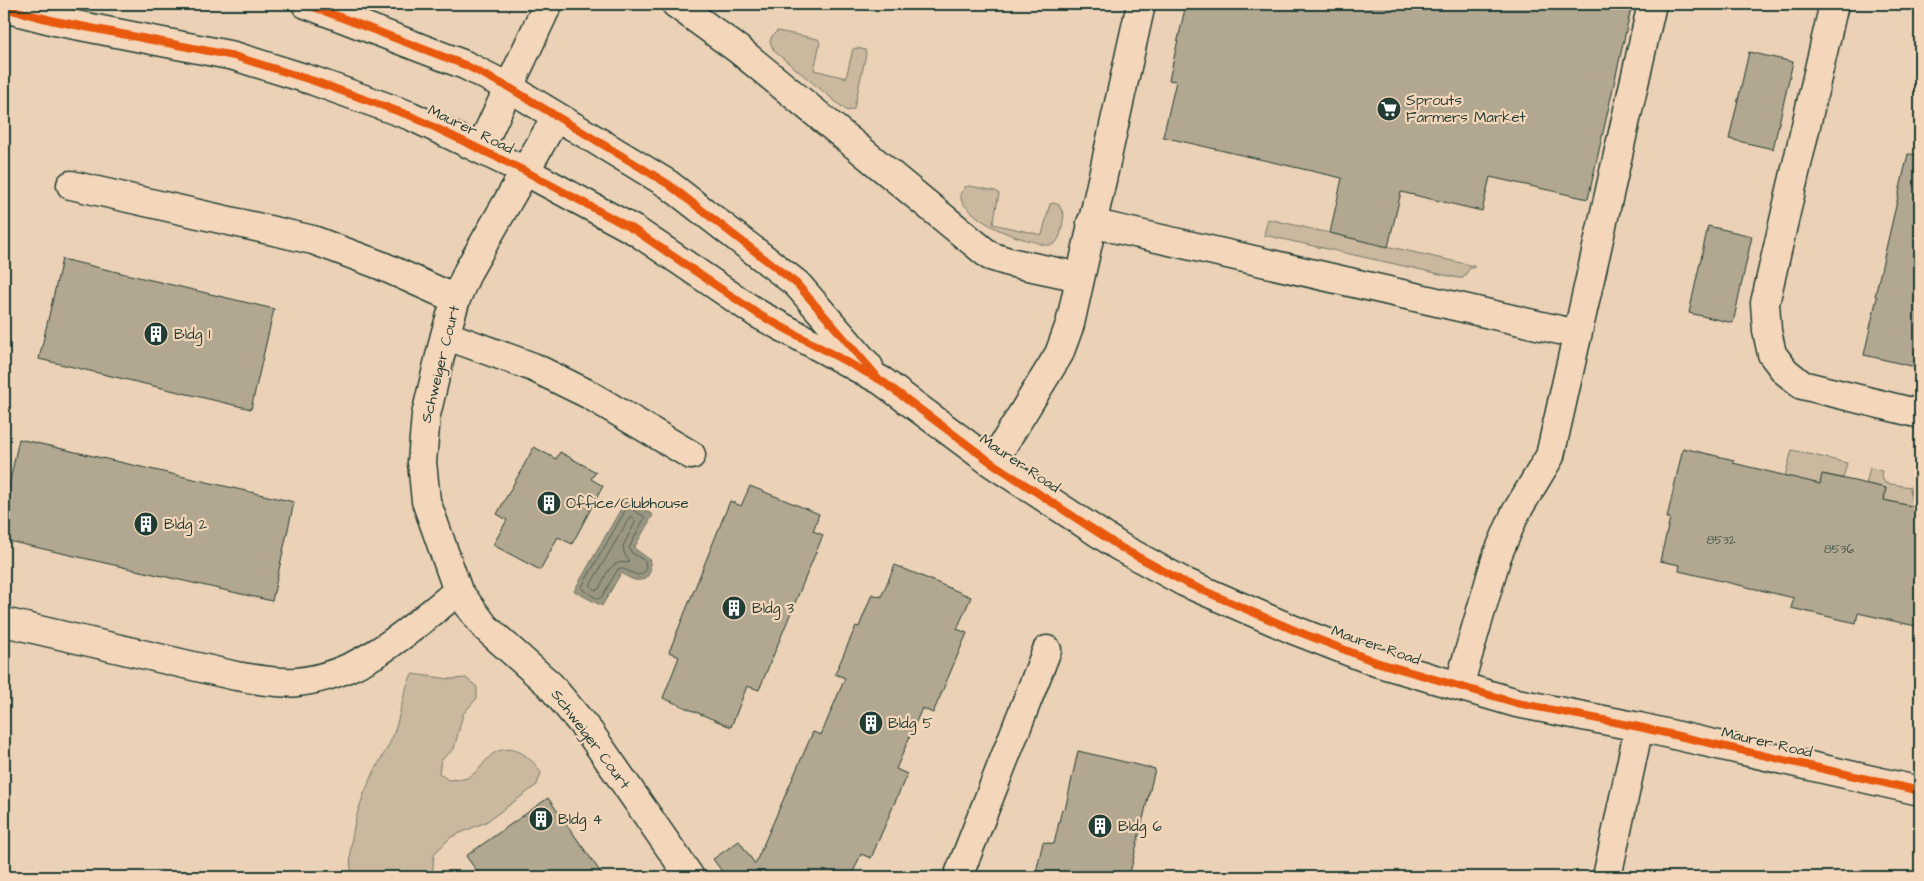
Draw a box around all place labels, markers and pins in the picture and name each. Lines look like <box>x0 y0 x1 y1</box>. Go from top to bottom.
place label: Sprouts Farmers Market <box>1406 90 1526 128</box>
supermarket icon: Sprouts Farmers Market <box>1376 96 1402 122</box>
building icon: Bldg 1 <box>143 321 169 347</box>
place label: Bldg 1 <box>174 324 210 346</box>
building icon: Office/Clubhouse <box>536 490 562 516</box>
place label: Office/Clubhouse <box>566 493 689 514</box>
building icon: Bldg 2 <box>133 511 159 537</box>
place label: Bldg 2 <box>164 514 207 536</box>
building icon: Bldg 3 <box>721 595 747 621</box>
place label: Bldg 3 <box>752 598 794 620</box>
building icon: Bldg 5 <box>858 710 884 736</box>
place label: Bldg 5 <box>888 713 933 735</box>
building icon: Bldg 4 <box>528 806 554 832</box>
place label: Bldg 4 <box>558 809 603 831</box>
building icon: Bldg 6 <box>1087 813 1113 839</box>
place label: Bldg 6 <box>1118 816 1162 838</box>

